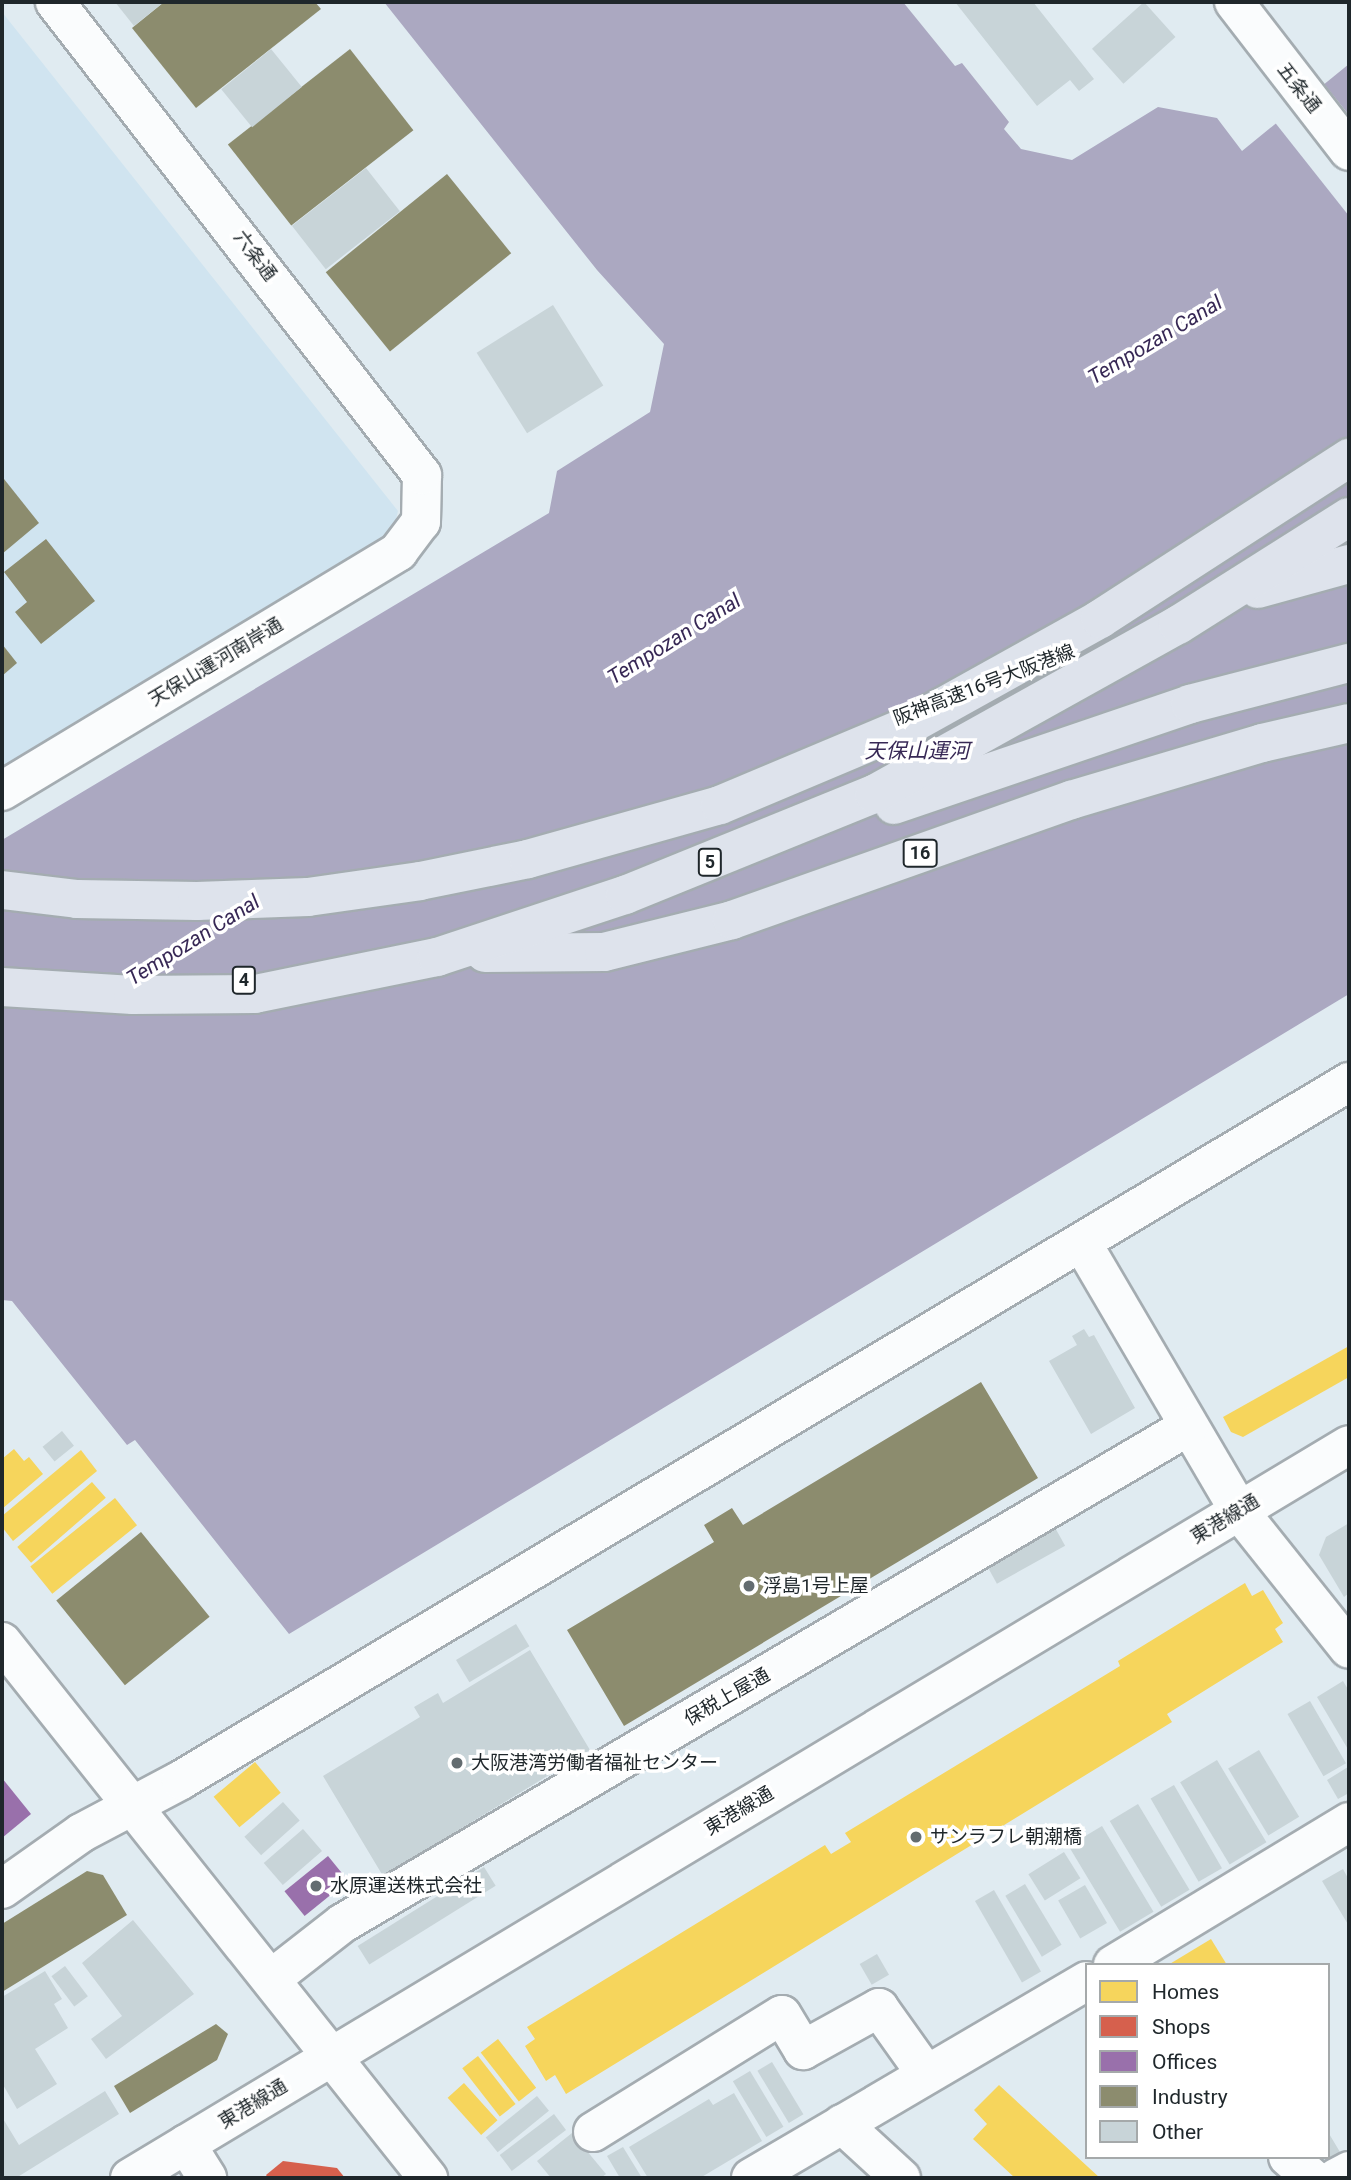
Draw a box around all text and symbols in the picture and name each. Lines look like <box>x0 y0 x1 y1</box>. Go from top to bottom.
street label: 五条通 <box>1272 59 1326 117</box>
street label: 六条通 <box>229 226 281 286</box>
water label: Tempozan Canal <box>1083 290 1227 390</box>
water label: Tempozan Canal <box>603 588 745 690</box>
street label: 天保山運河南岸通 <box>145 613 287 711</box>
street label: 阪神高速16号大阪港線 <box>890 640 1078 730</box>
water label: 天保山運河 <box>865 738 969 764</box>
road number: 16 <box>902 838 937 868</box>
road number: 5 <box>698 848 722 876</box>
water label: Tempozan Canal <box>122 889 264 991</box>
road number: 4 <box>232 965 256 995</box>
street label: 東港線通 <box>1187 1490 1263 1548</box>
place label: 浮島1号上屋 <box>763 1575 869 1597</box>
marker: 浮島1号上屋 <box>741 1578 757 1594</box>
street label: 保税上屋通 <box>680 1663 774 1731</box>
place label: 大阪港湾労働者福祉センター <box>471 1752 718 1774</box>
marker: 大阪港湾労働者福祉センター <box>449 1755 465 1771</box>
street label: 東港線通 <box>701 1782 777 1840</box>
place label: サンラフレ朝潮橋 <box>930 1826 1082 1848</box>
marker: サンラフレ朝潮橋 <box>908 1829 924 1845</box>
place label: 水原運送株式会社 <box>330 1875 482 1897</box>
marker: 水原運送株式会社 <box>308 1878 324 1894</box>
legend <box>1085 1963 1330 2159</box>
text: Homes <box>1152 1980 1219 2004</box>
text: Shops <box>1152 2015 1211 2039</box>
text: Offices <box>1152 2050 1217 2074</box>
street label: 東港線通 <box>215 2075 291 2133</box>
text: Industry <box>1152 2085 1228 2109</box>
text: Other <box>1152 2120 1203 2144</box>

